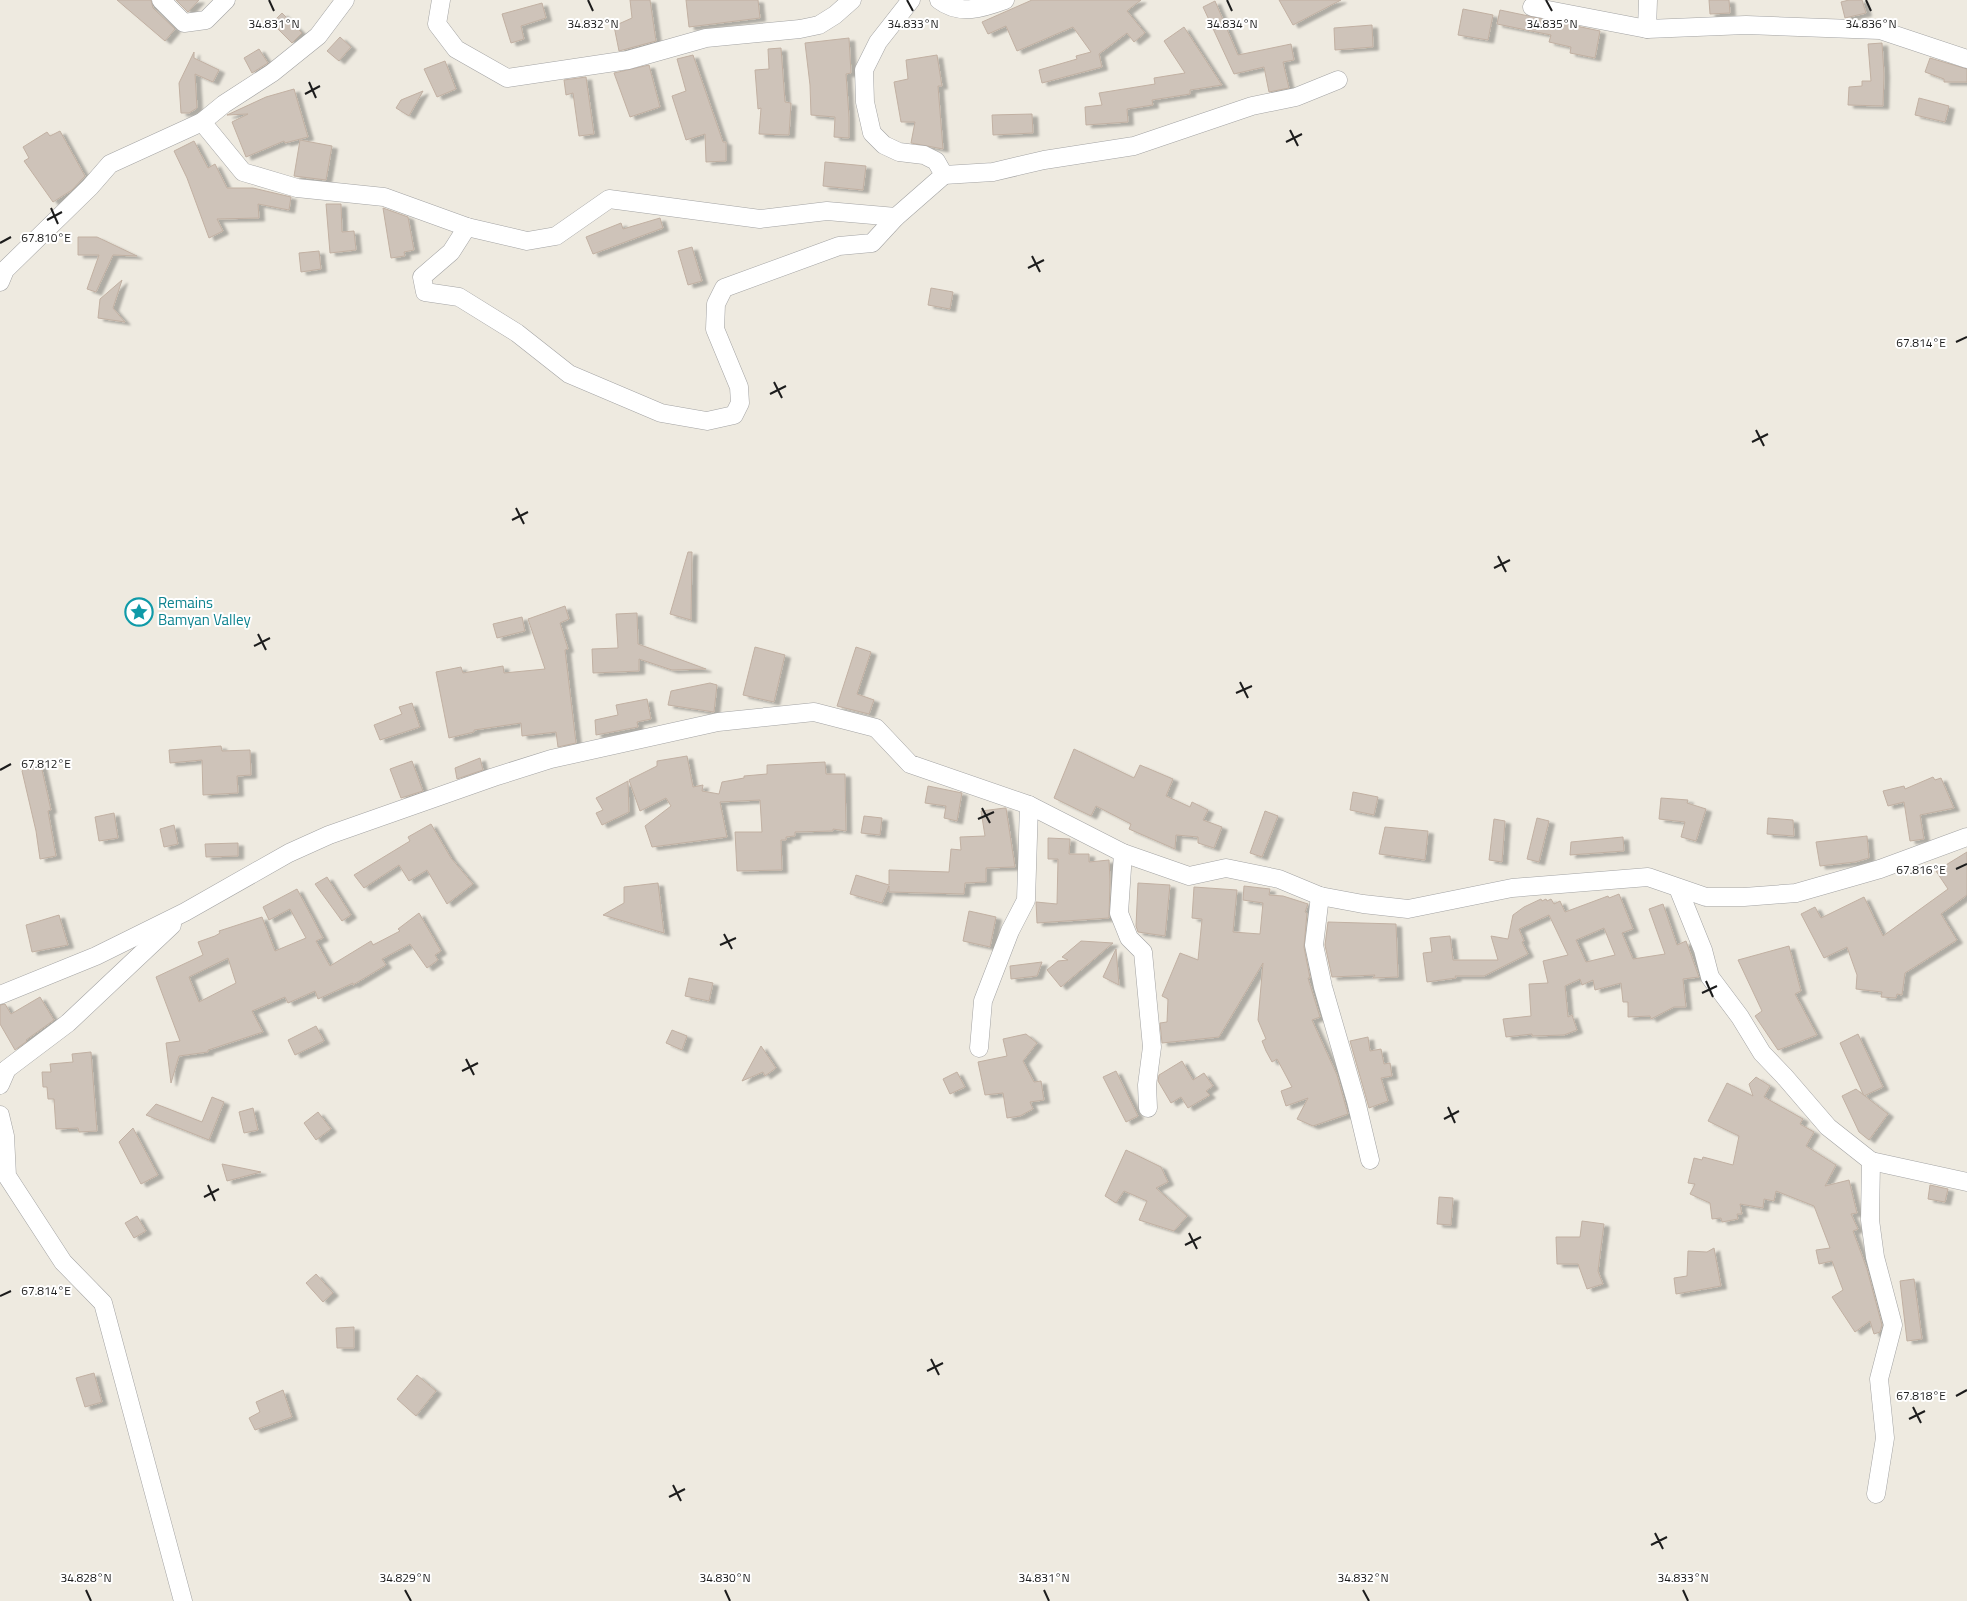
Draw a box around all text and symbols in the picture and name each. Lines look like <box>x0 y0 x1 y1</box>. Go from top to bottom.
text: 34.831°N <box>248 14 300 33</box>
text: 34.832°N <box>567 14 619 33</box>
text: 34.833°N <box>887 14 939 33</box>
text: 34.834°N <box>1206 14 1258 33</box>
text: 34.835°N <box>1526 14 1578 33</box>
text: 34.836°N <box>1845 14 1897 33</box>
text: 67.810°E <box>21 228 71 247</box>
text: 67.814°E <box>1896 333 1946 352</box>
place label: Remains Bamyan Valley <box>158 591 251 631</box>
place icon: Remains Bamyan Valley <box>124 597 154 627</box>
text: 67.812°E <box>21 754 71 773</box>
text: 67.816°E <box>1896 860 1946 879</box>
text: 67.814°E <box>21 1281 71 1300</box>
text: 67.818°E <box>1896 1386 1946 1405</box>
text: 34.828°N <box>60 1568 112 1587</box>
text: 34.829°N <box>379 1568 431 1587</box>
text: 34.830°N <box>699 1568 751 1587</box>
text: 34.831°N <box>1018 1568 1070 1587</box>
text: 34.832°N <box>1337 1568 1389 1587</box>
text: 34.833°N <box>1657 1568 1709 1587</box>

